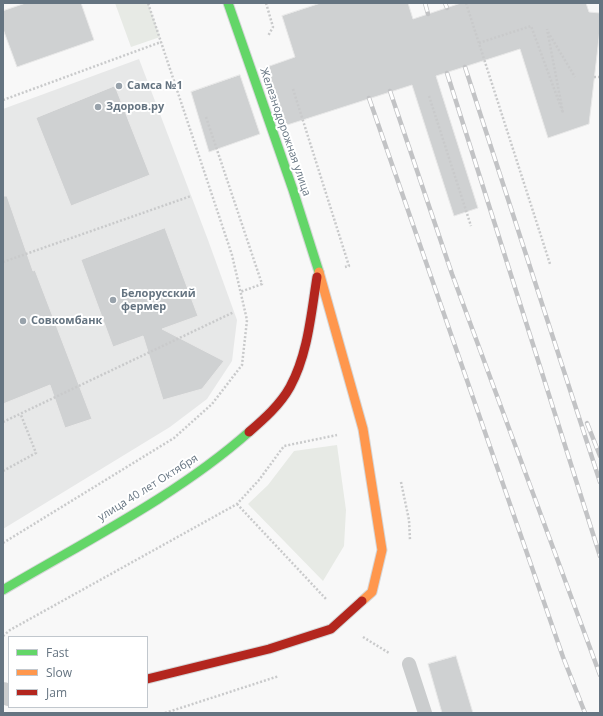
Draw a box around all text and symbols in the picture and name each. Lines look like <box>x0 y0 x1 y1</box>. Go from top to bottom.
street label: Железнодорожная улица <box>257 66 313 198</box>
place label: Самса №1 <box>127 79 183 93</box>
marker: Самса №1 <box>114 81 124 91</box>
place label: Здоров.ру <box>106 100 164 114</box>
marker: Здоров.ру <box>93 102 103 112</box>
place label: Белорусский фермер <box>121 287 196 313</box>
marker: Белорусский фермер <box>108 295 118 305</box>
place label: Совкомбанк <box>31 314 102 328</box>
marker: Совкомбанк <box>18 316 28 326</box>
street label: улица 40 лет Октября <box>96 452 200 524</box>
legend <box>8 636 148 708</box>
text: Fast <box>46 644 69 661</box>
text: Slow <box>46 664 72 681</box>
text: Jam <box>46 684 67 701</box>

